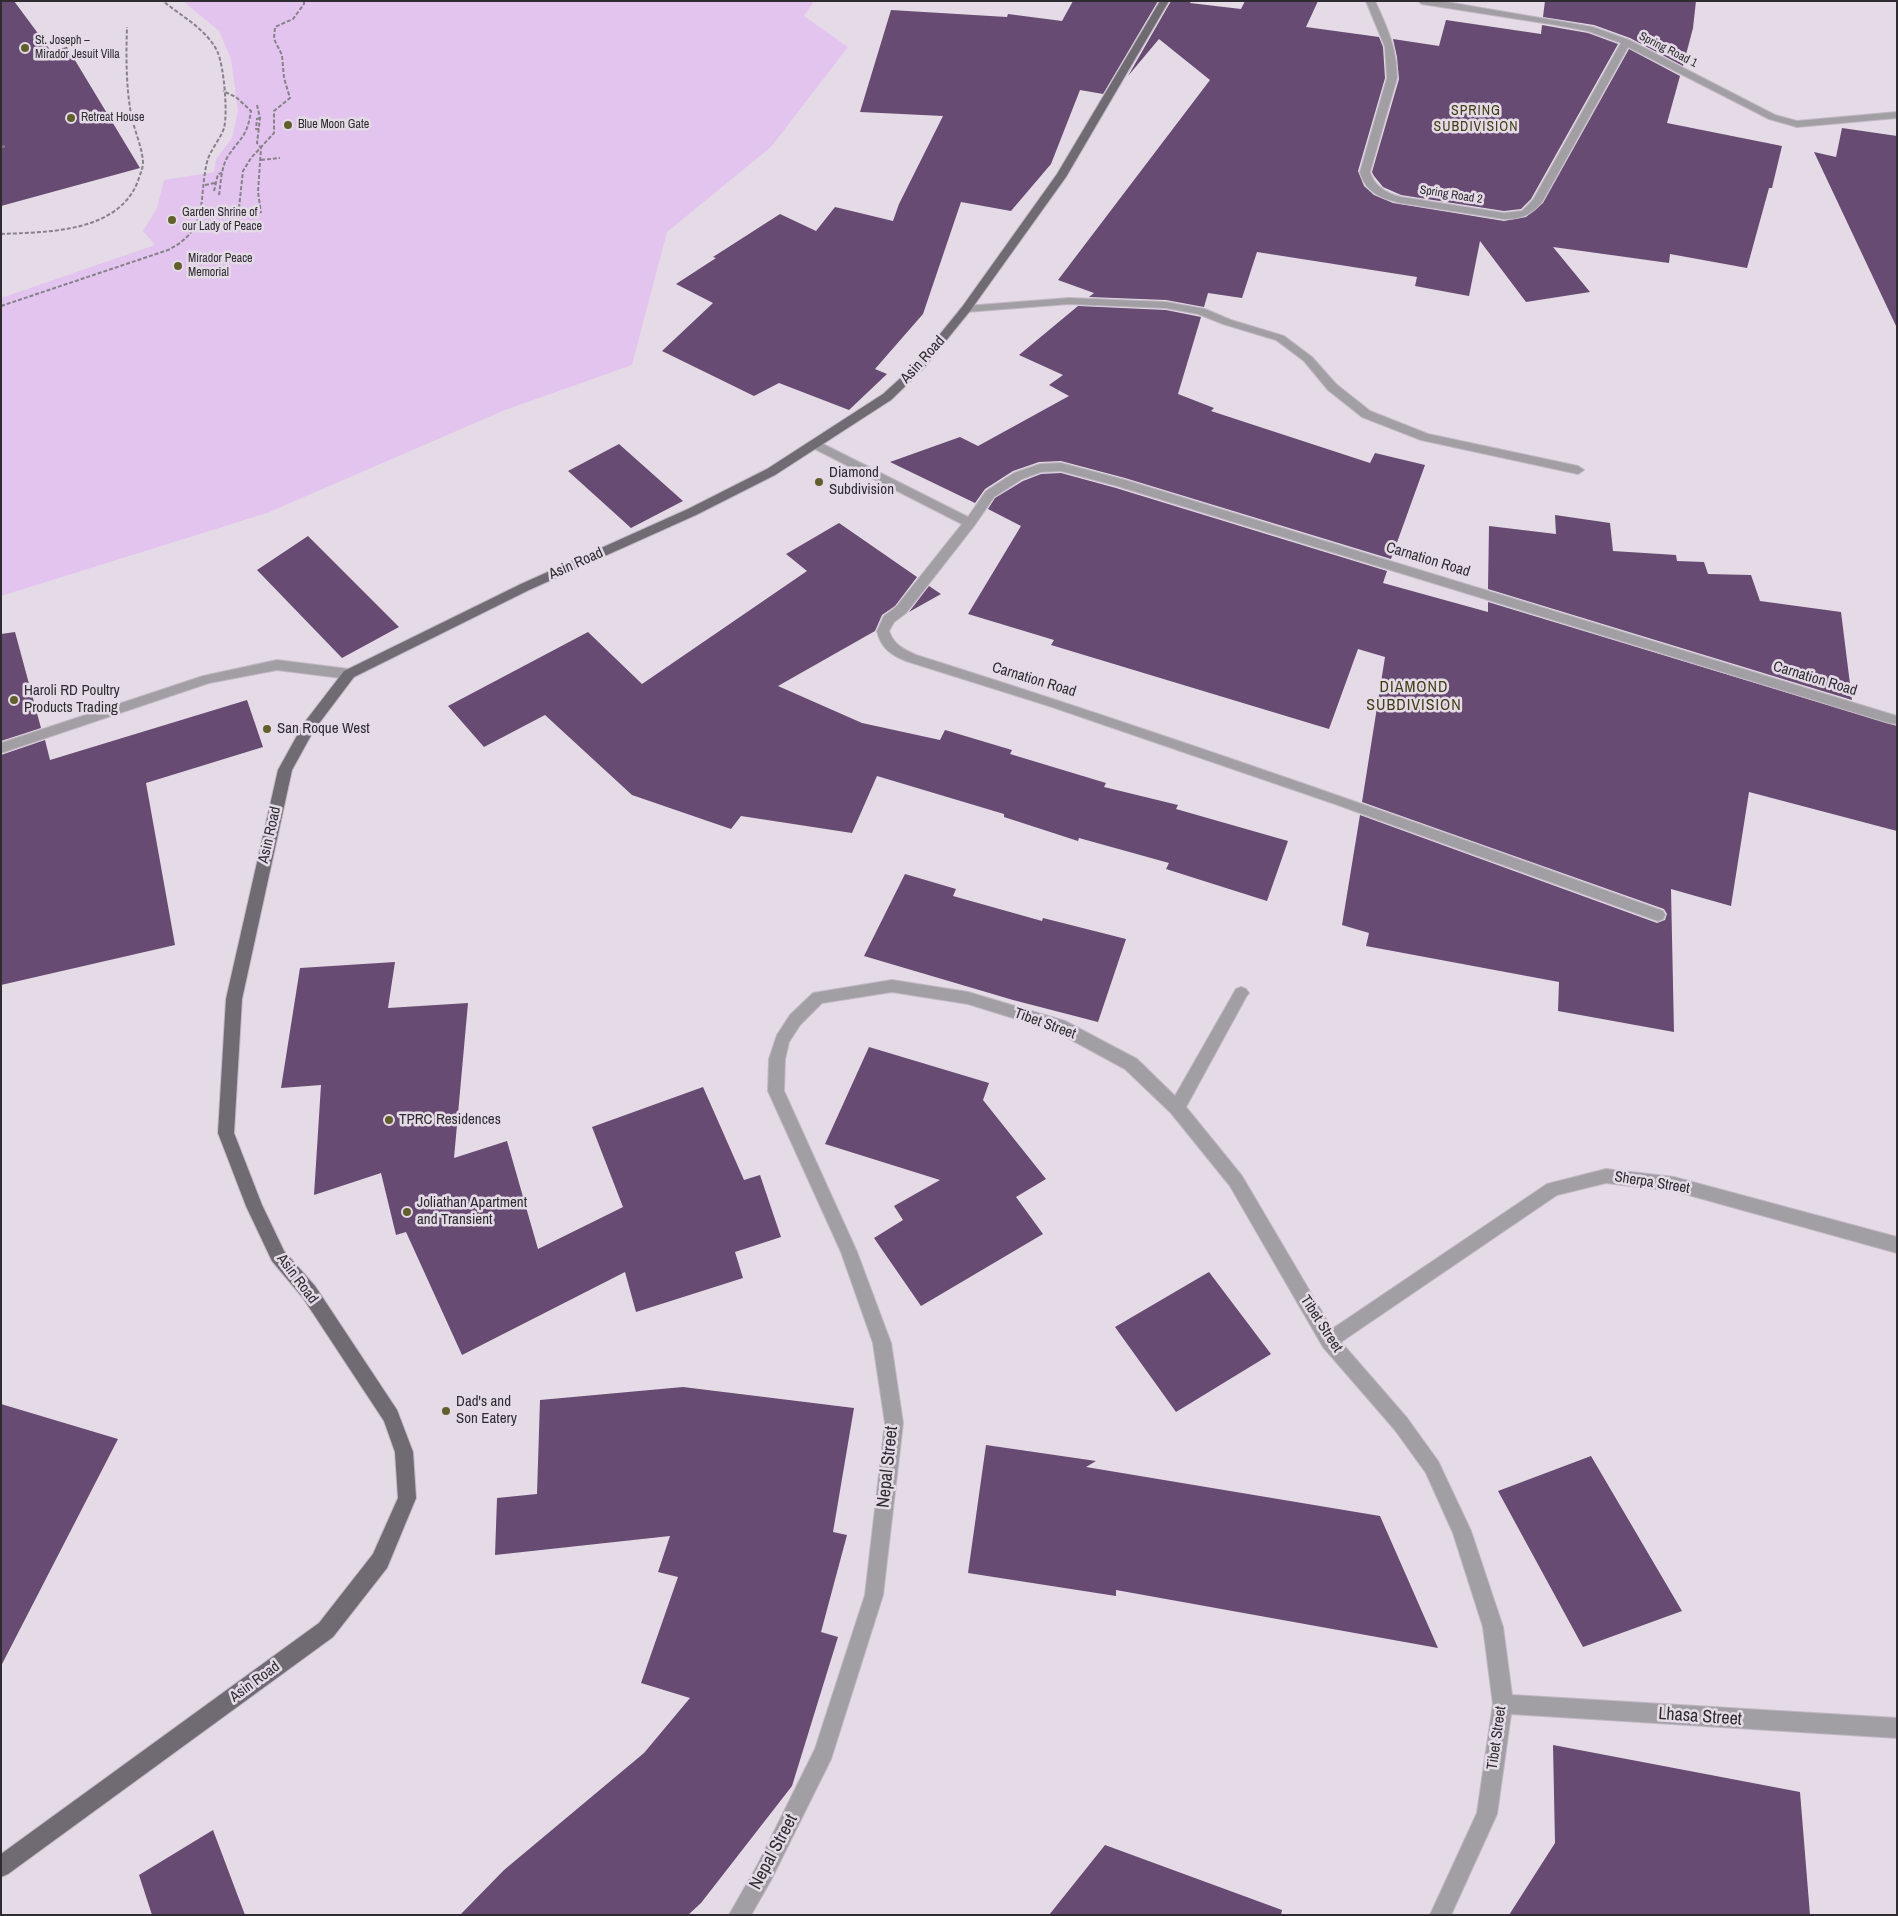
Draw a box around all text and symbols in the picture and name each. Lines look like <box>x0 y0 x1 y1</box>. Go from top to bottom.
street label: Spring Road 1 <box>1636 29 1700 71</box>
place label: St. Joseph – Mirador Jesuit Villa <box>35 34 120 62</box>
marker: St. Joseph – Mirador Jesuit Villa <box>19 42 31 54</box>
district label: SPRING SUBDIVISION <box>1432 103 1520 136</box>
place label: Retreat House <box>81 111 144 125</box>
marker: Retreat House <box>65 112 77 124</box>
place label: Blue Moon Gate <box>298 118 369 132</box>
marker: Blue Moon Gate <box>282 119 294 131</box>
street label: Spring Road 2 <box>1419 183 1483 207</box>
place label: Garden Shrine of our Lady of Peace <box>182 206 262 234</box>
marker: Garden Shrine of our Lady of Peace <box>166 214 178 226</box>
place label: Mirador Peace Memorial <box>188 252 253 280</box>
marker: Mirador Peace Memorial <box>172 260 184 272</box>
street label: Asin Road <box>897 333 949 387</box>
place label: Diamond Subdivision <box>829 464 894 499</box>
marker: Diamond Subdivision <box>813 476 825 488</box>
street label: Carnation Road <box>1384 539 1472 581</box>
street label: Asin Road <box>546 544 606 584</box>
street label: Carnation Road <box>1771 658 1859 700</box>
street label: Carnation Road <box>990 659 1078 701</box>
district label: DIAMOND SUBDIVISION <box>1365 678 1463 716</box>
place label: Haroli RD Poultry Products Trading <box>24 682 120 717</box>
marker: Haroli RD Poultry Products Trading <box>8 694 20 706</box>
place label: San Roque West <box>277 720 370 738</box>
marker: San Roque West <box>261 723 273 735</box>
street label: Asin Road <box>255 805 285 865</box>
street label: Tibet Street <box>1012 1005 1078 1043</box>
place label: TPRC Residences <box>399 1111 501 1129</box>
marker: TPRC Residences <box>383 1114 395 1126</box>
street label: Sherpa Street <box>1613 1168 1691 1198</box>
place label: Joliathan Apartment and Transient <box>417 1194 527 1229</box>
marker: Joliathan Apartment and Transient <box>401 1206 413 1218</box>
street label: Asin Road <box>273 1251 321 1307</box>
street label: Tibet Street <box>1296 1292 1346 1356</box>
place label: Dad's and Son Eatery <box>456 1393 517 1428</box>
marker: Dad's and Son Eatery <box>440 1405 452 1417</box>
street label: Nepal Street <box>873 1425 903 1509</box>
street label: Asin Road <box>226 1658 284 1706</box>
street label: Lhasa Street <box>1657 1703 1743 1731</box>
street label: Tibet Street <box>1484 1705 1510 1771</box>
street label: Nepal Street <box>745 1811 803 1893</box>

